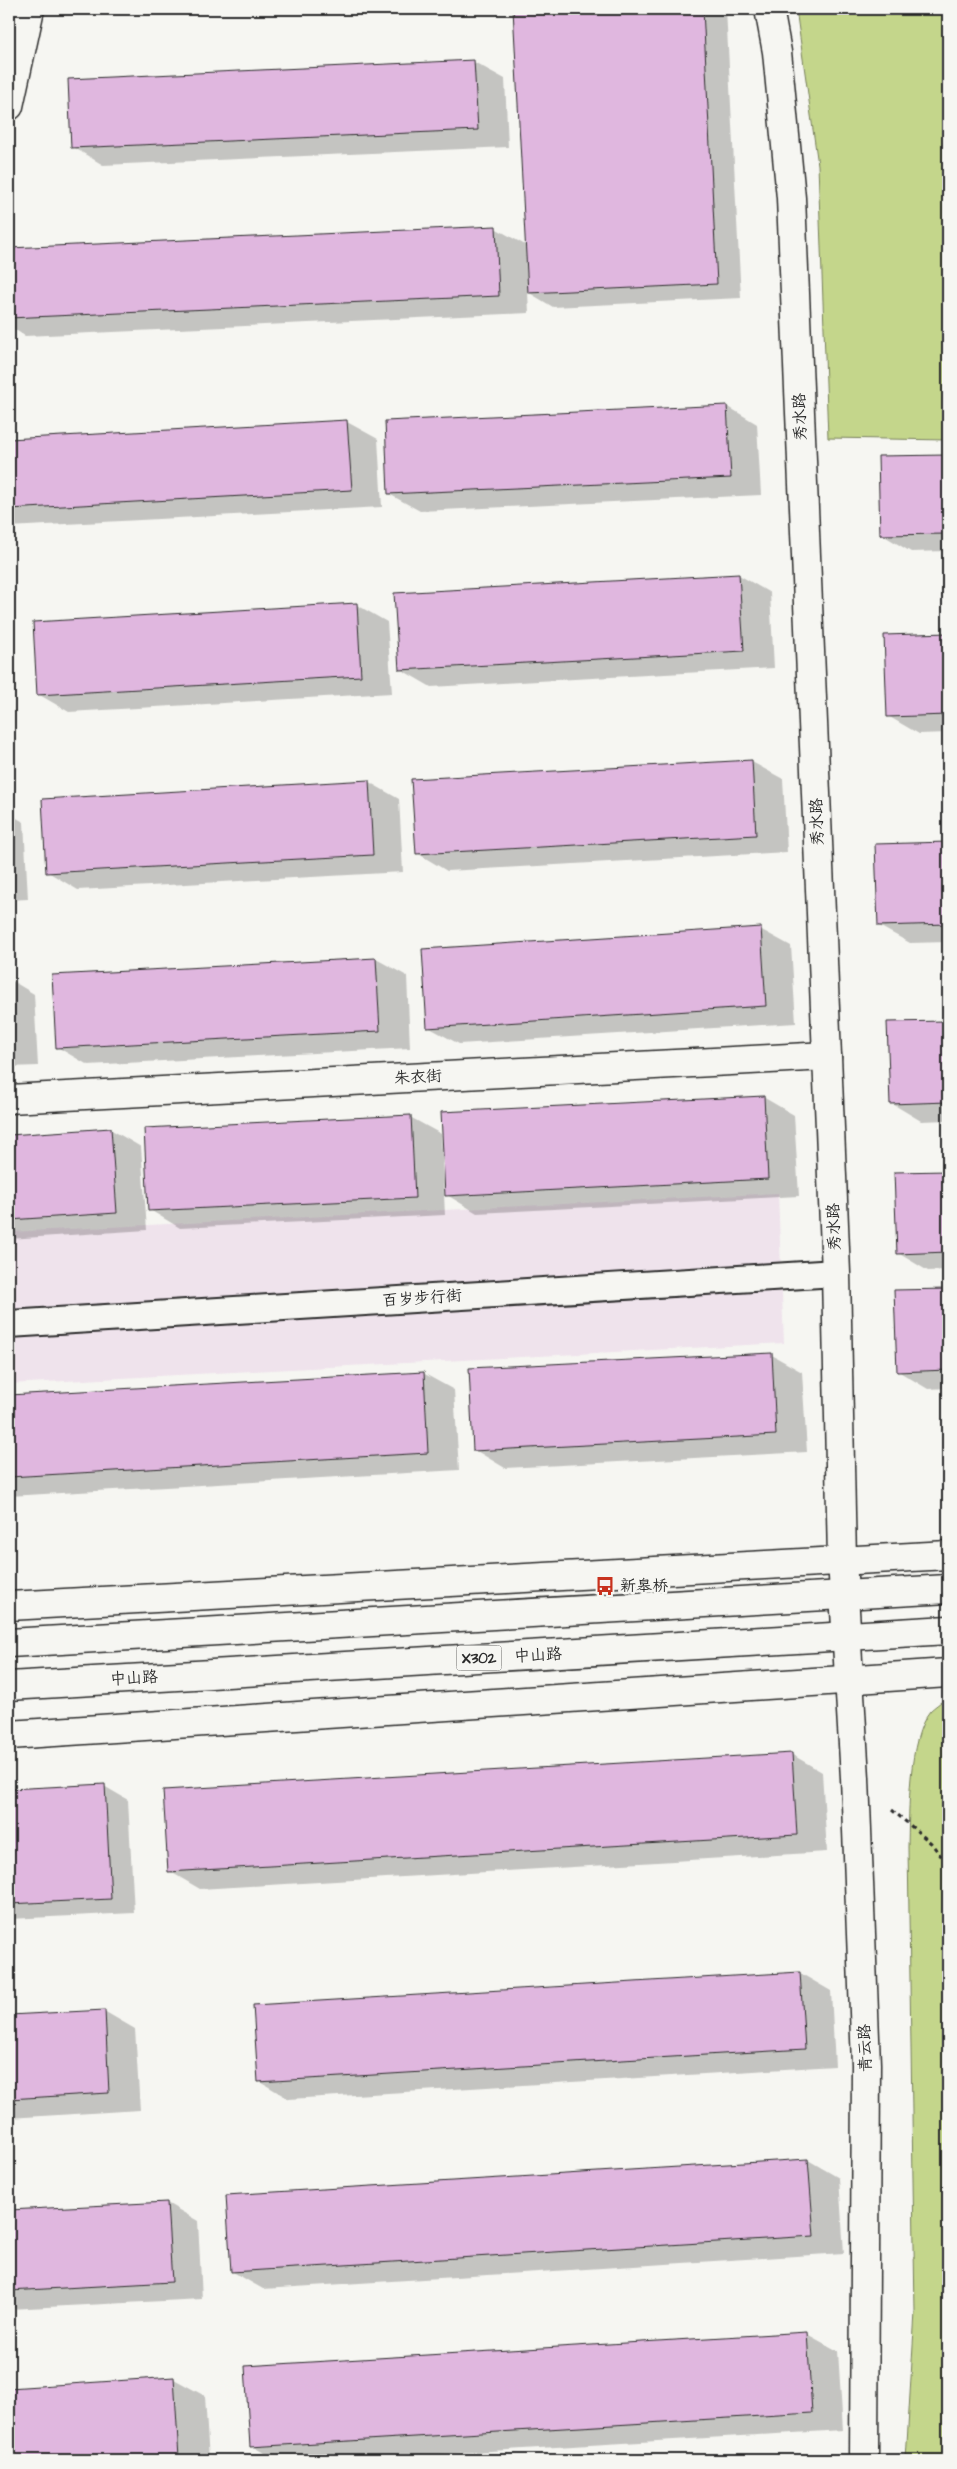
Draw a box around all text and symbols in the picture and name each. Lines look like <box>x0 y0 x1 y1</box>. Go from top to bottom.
street label: 秀水路 <box>788 393 812 441</box>
street label: 秀水路 <box>805 798 829 846</box>
street label: 朱衣街 <box>393 1065 443 1089</box>
street label: 秀水路 <box>822 1203 846 1251</box>
street label: 百岁步行街 <box>381 1284 463 1312</box>
bus stop icon: 新皋桥 <box>594 1575 616 1597</box>
place label: 新皋桥 <box>620 1575 668 1597</box>
street label: 中山路 <box>513 1643 563 1667</box>
road number: X302 <box>456 1646 502 1670</box>
street label: 中山路 <box>109 1666 159 1690</box>
street label: 青云路 <box>853 2024 877 2072</box>

